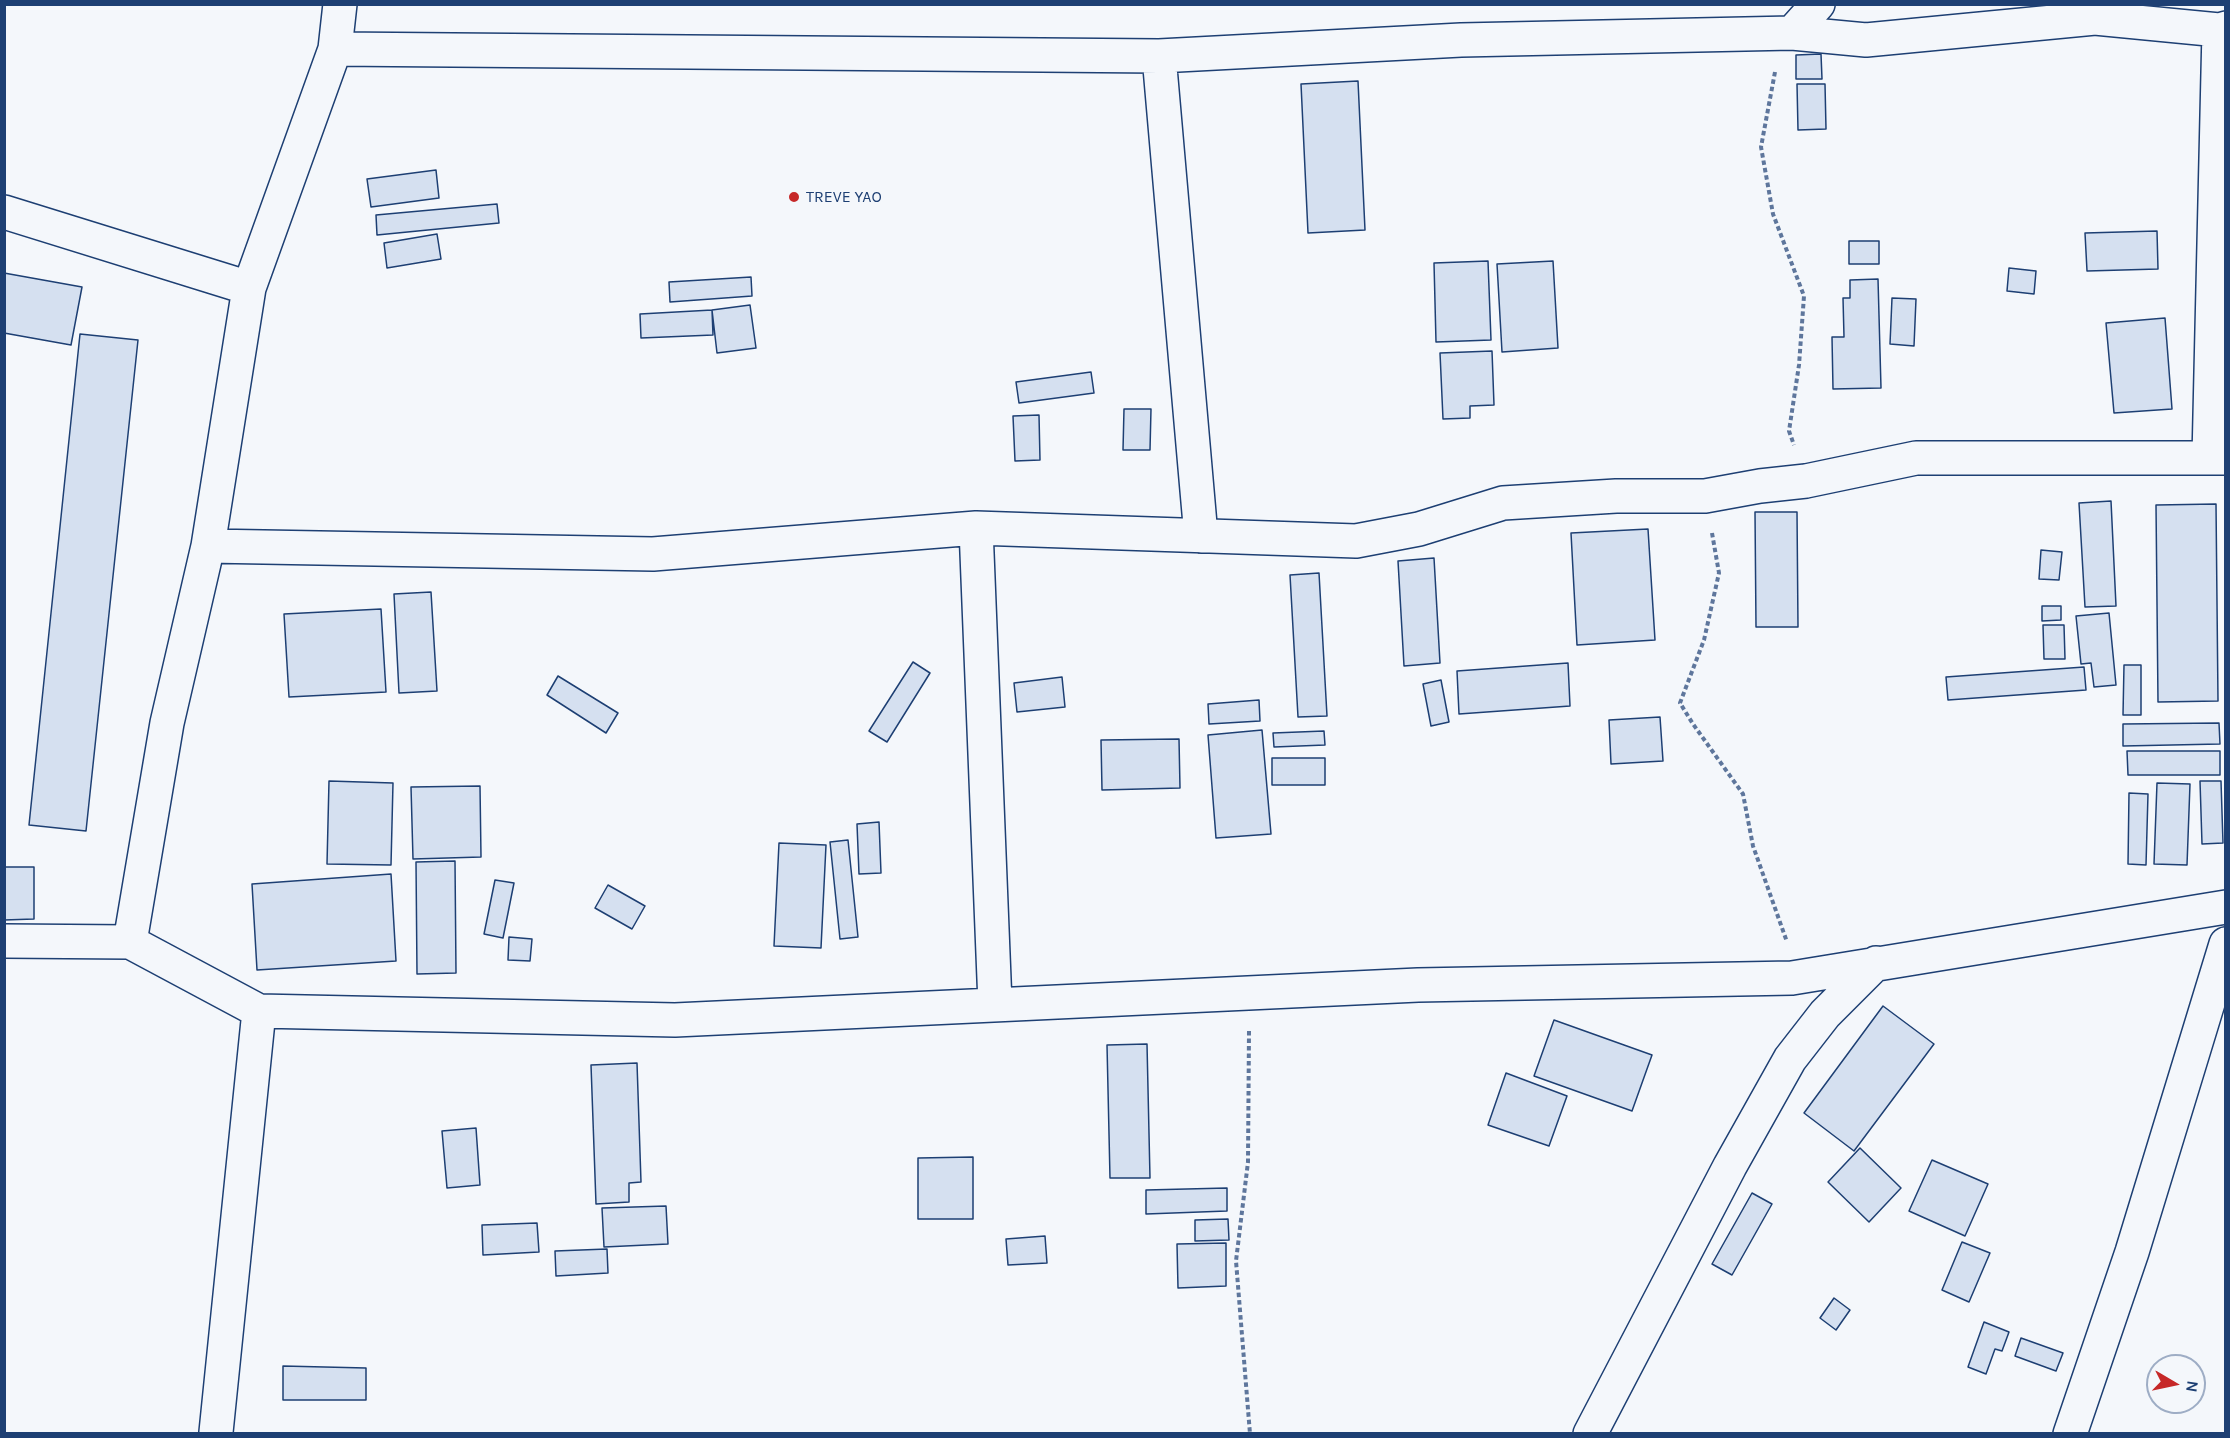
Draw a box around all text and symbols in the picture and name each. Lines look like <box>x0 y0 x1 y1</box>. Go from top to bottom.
place label: TREVE YAO <box>806 187 882 207</box>
marker: TREVE YAO <box>787 190 801 204</box>
north arrow <box>2146 1354 2206 1414</box>
text: N <box>2182 1379 2203 1394</box>

